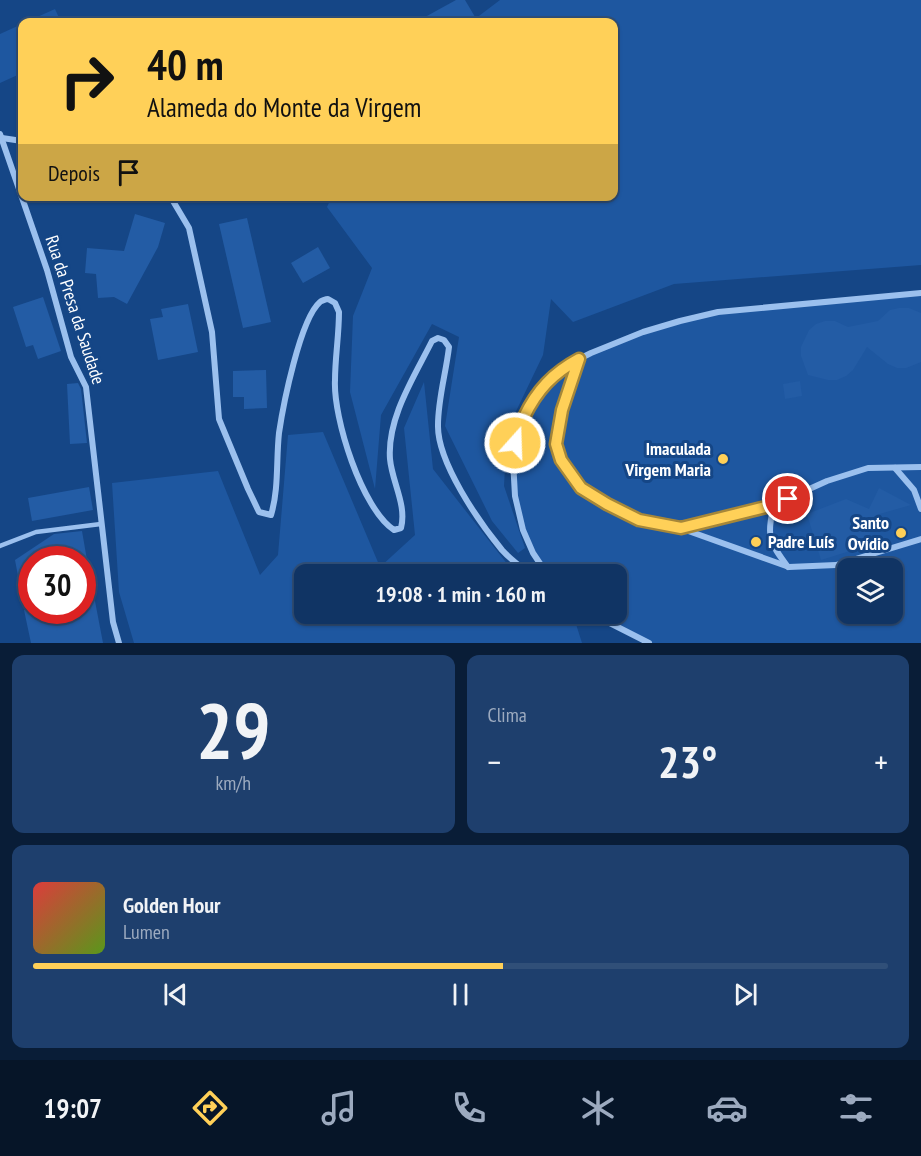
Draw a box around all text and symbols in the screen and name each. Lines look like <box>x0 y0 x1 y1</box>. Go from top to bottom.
text: 40 m <box>147 37 224 92</box>
icon: right <box>48 42 126 120</box>
text: Alameda do Monte da Virgem <box>147 90 421 124</box>
icon: arrive <box>112 156 145 189</box>
text: Depois <box>48 159 100 187</box>
street label: Rua da Presa da Saudade <box>41 233 110 387</box>
position arrow <box>483 411 547 475</box>
place label: Imaculada Virgem Maria <box>624 437 711 481</box>
marker: Imaculada Virgem Maria <box>716 452 730 466</box>
pin <box>762 473 813 524</box>
icon: arrive <box>771 482 804 515</box>
place label: Santo Ovídio <box>848 511 889 555</box>
marker: Santo Ovídio <box>894 526 908 540</box>
place label: Padre Luís <box>768 530 834 553</box>
marker: Padre Luís <box>749 535 763 549</box>
speed limit sign: 30 <box>18 546 96 624</box>
map controls <box>837 558 903 624</box>
button: layers <box>837 558 903 624</box>
text: 19:08 · 1 min · 160 m <box>375 580 546 608</box>
text: 29 <box>196 680 271 781</box>
text: Clima <box>488 702 527 728</box>
text: 23° <box>658 732 717 790</box>
text: − <box>488 740 501 783</box>
text: + <box>874 740 888 783</box>
text: km/h <box>216 770 251 796</box>
text: Golden Hour <box>123 891 221 919</box>
text: Lumen <box>123 919 170 945</box>
icon: previous <box>159 978 192 1011</box>
icon: pause <box>444 978 477 1011</box>
icon: next <box>729 978 762 1011</box>
icon: directions <box>189 1087 231 1129</box>
icon: music <box>318 1087 360 1129</box>
icon: phone <box>448 1087 490 1129</box>
icon: climate <box>577 1087 619 1129</box>
icon: car <box>706 1087 748 1129</box>
icon: filters <box>835 1087 877 1129</box>
text: 19:07 <box>44 1091 102 1125</box>

